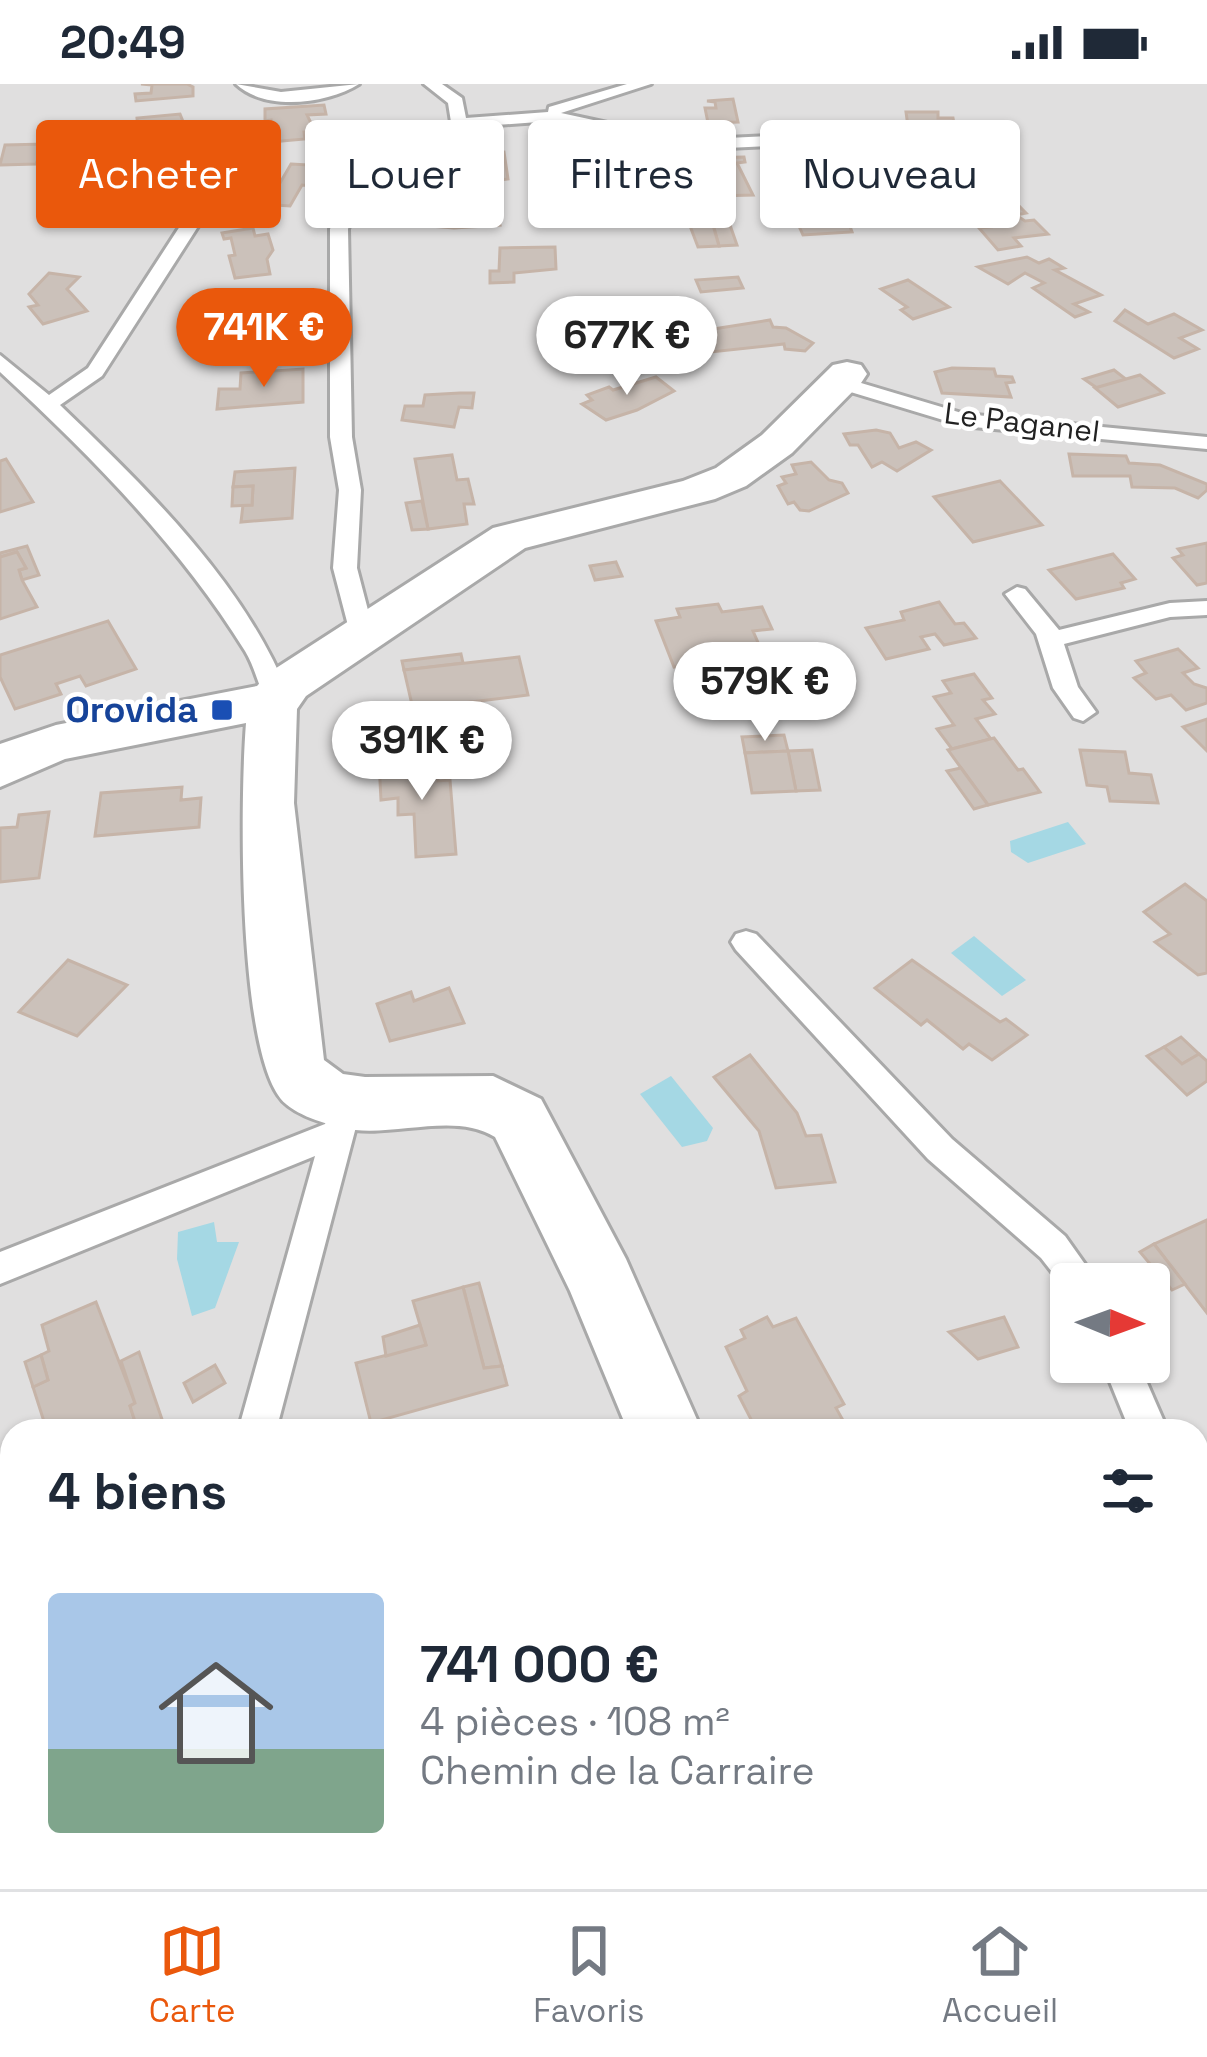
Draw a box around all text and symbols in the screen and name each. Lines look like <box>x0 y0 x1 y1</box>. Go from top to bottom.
text: 20:49 <box>60 14 186 71</box>
chip: Acheter <box>36 120 281 228</box>
chip: Louer <box>305 120 504 228</box>
chip: Filtres <box>528 120 736 228</box>
chip: Nouveau <box>760 120 1020 228</box>
pin: 741K € <box>166 288 362 390</box>
pin: 677K € <box>529 296 725 398</box>
text: 741K € <box>203 302 325 351</box>
text: 677K € <box>563 310 691 359</box>
street label: Le Paganel <box>942 393 1102 451</box>
pin: 579K € <box>667 642 863 744</box>
text: 579K € <box>700 656 830 705</box>
place label: Orovida <box>65 687 198 733</box>
marker: Orovida <box>209 697 235 723</box>
pin: 391K € <box>324 701 520 803</box>
text: 391K € <box>359 715 485 764</box>
north arrow <box>1050 1263 1170 1383</box>
map controls <box>1050 1263 1170 1383</box>
icon: filters <box>1095 1458 1161 1524</box>
text: 4 biens <box>48 1459 227 1524</box>
text: 741 000 € <box>420 1632 659 1697</box>
icon: home <box>144 1641 288 1785</box>
text: 4 pièces · 108 m² <box>420 1697 730 1746</box>
text: Chemin de la Carraire <box>420 1746 815 1795</box>
tab: Carte <box>149 1918 236 2032</box>
tab: Favoris <box>533 1918 644 2032</box>
tab: Accueil <box>942 1918 1058 2032</box>

